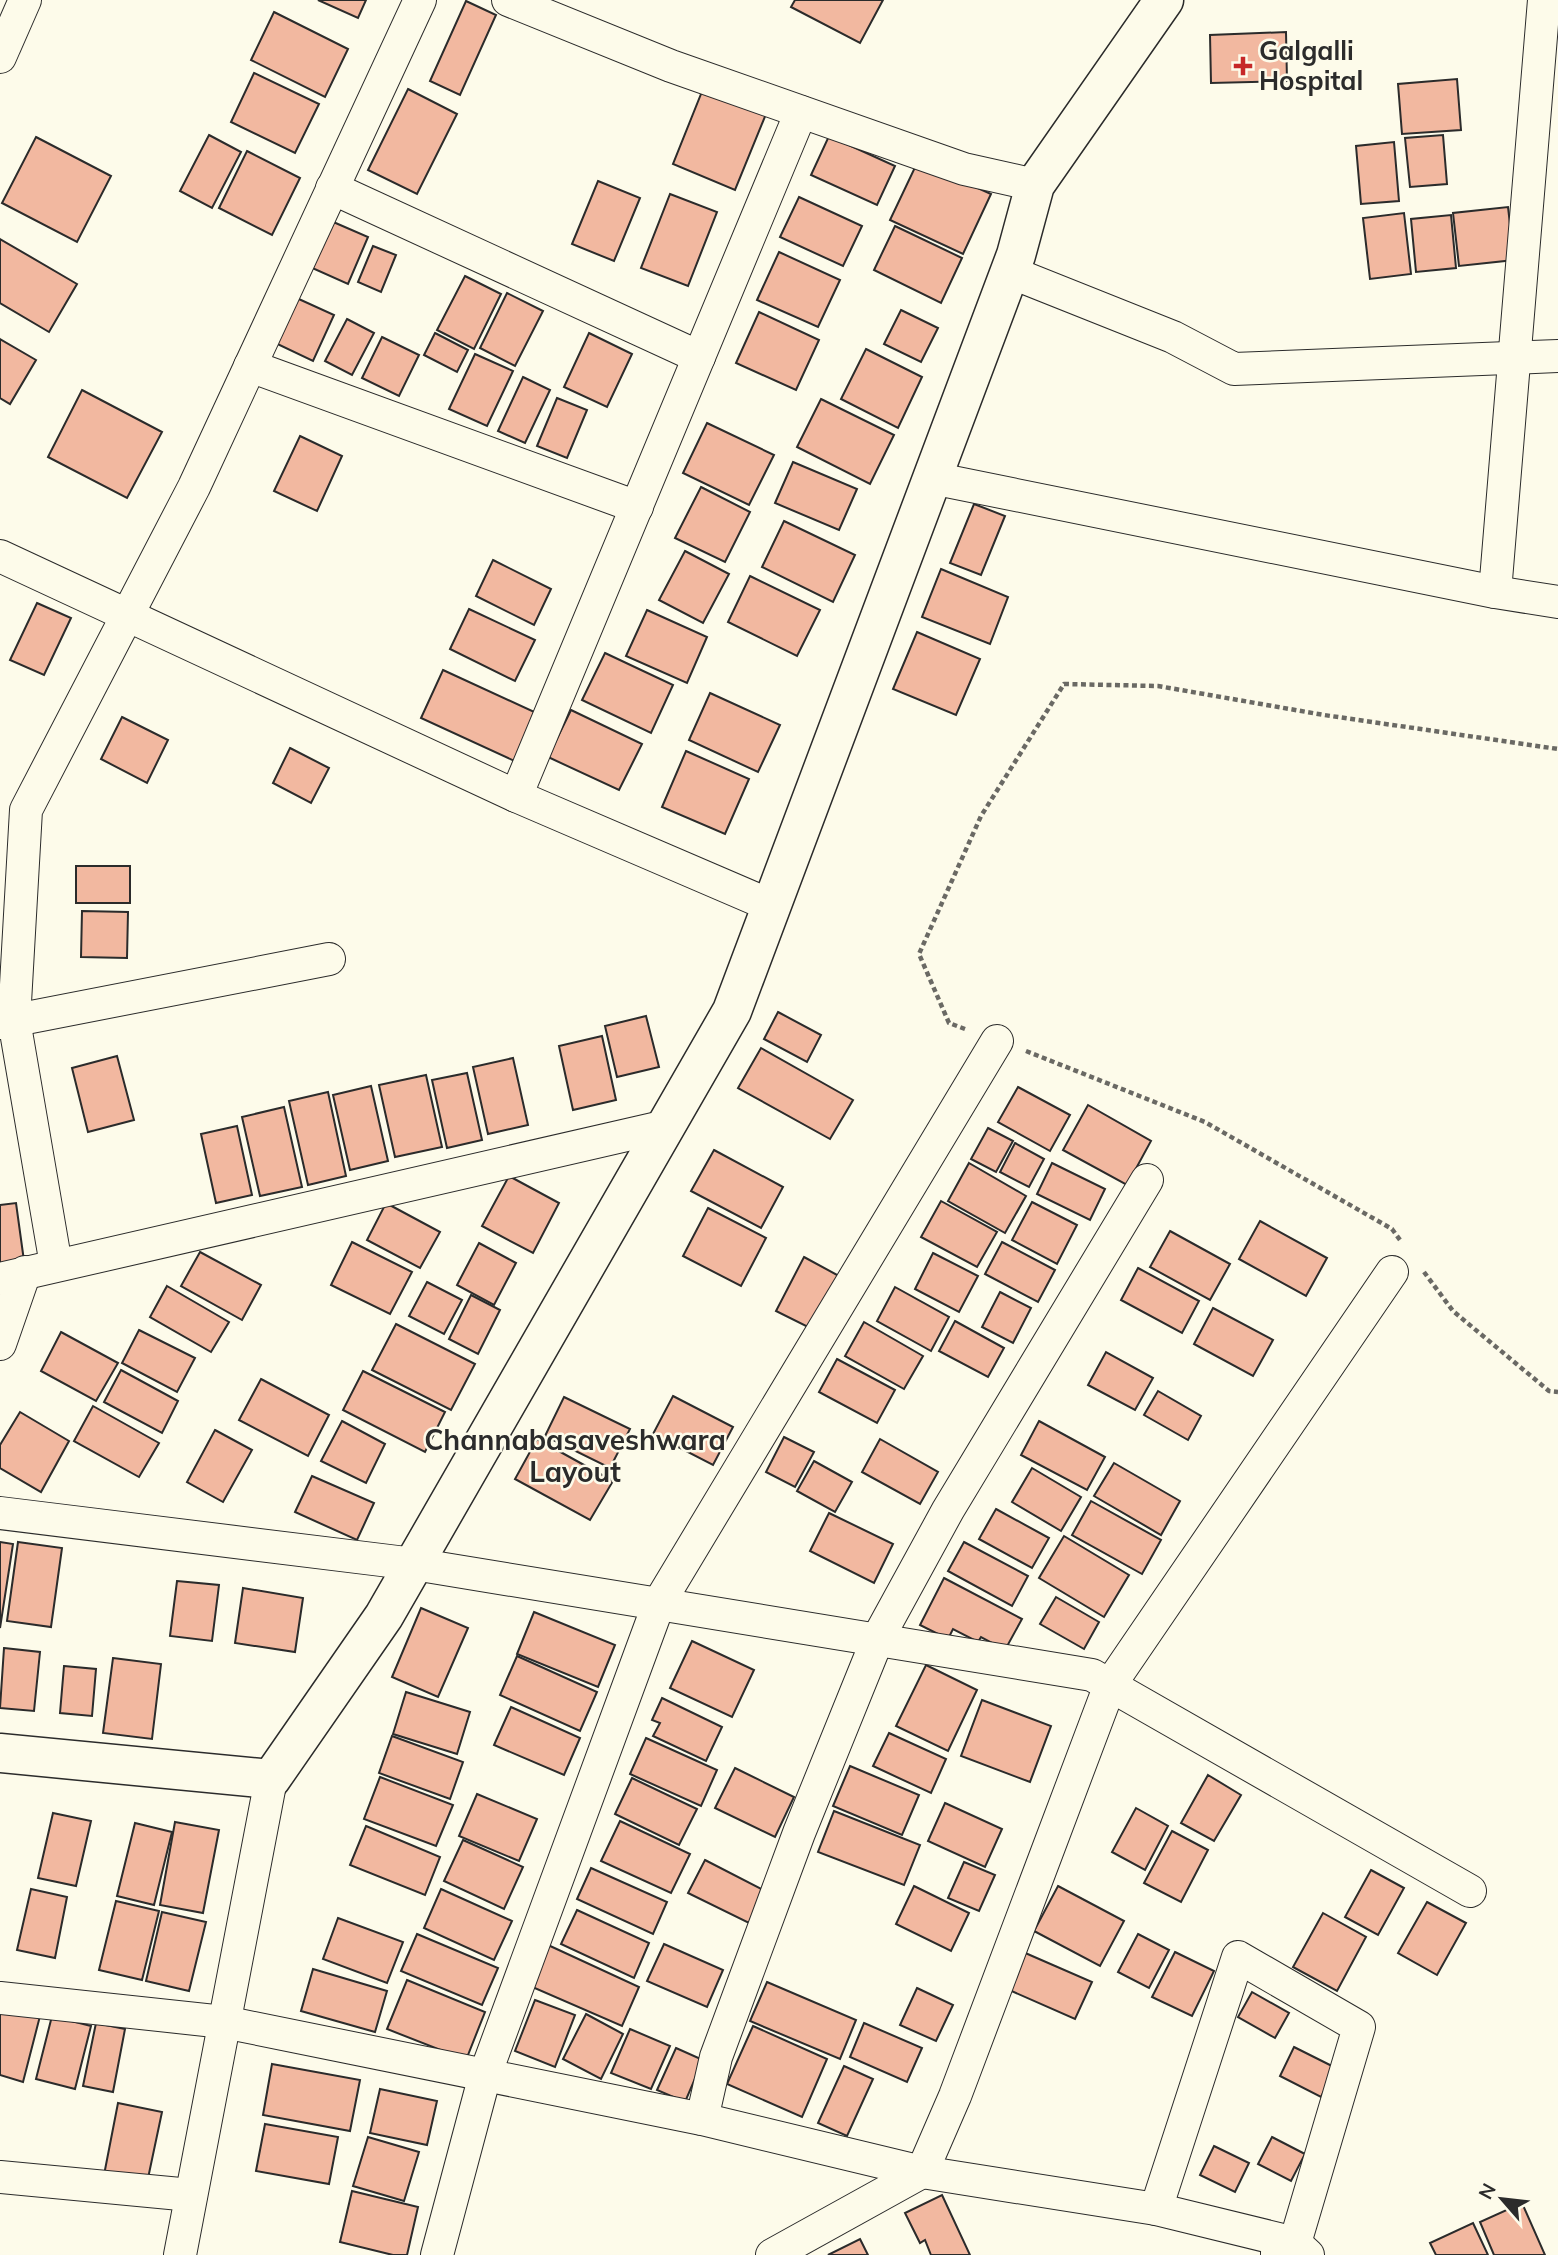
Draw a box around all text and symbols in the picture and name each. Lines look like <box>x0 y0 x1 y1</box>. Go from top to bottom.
place label: Galgalli Hospital <box>1259 34 1363 97</box>
marker: Galgalli Hospital <box>1233 56 1253 76</box>
district label: Channabasaveshwara Layout <box>424 1422 726 1489</box>
north arrow <box>1467 2164 1537 2234</box>
text: N <box>1473 2179 1501 2203</box>

